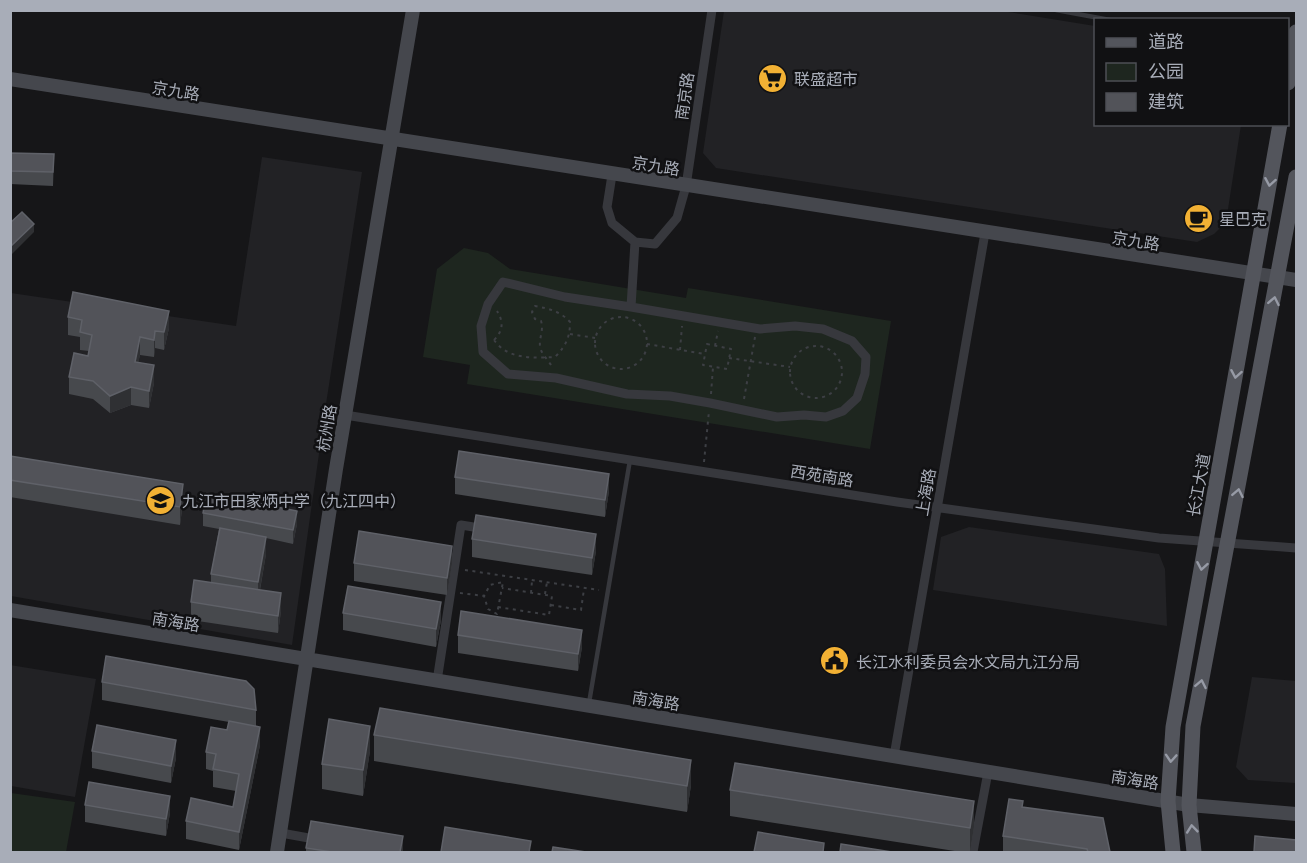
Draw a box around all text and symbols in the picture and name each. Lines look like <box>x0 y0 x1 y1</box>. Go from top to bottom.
legend <box>1094 18 1289 126</box>
text: 道路 <box>1148 30 1184 52</box>
text: 公园 <box>1148 60 1184 82</box>
supermarket icon: 联盛超市 <box>757 62 789 94</box>
place label: 联盛超市 <box>794 69 858 88</box>
street label: 南京路 <box>671 71 697 121</box>
street label: 京九路 <box>151 77 201 103</box>
text: 建筑 <box>1148 90 1184 112</box>
street label: 京九路 <box>631 152 681 178</box>
one-way arrow <box>1265 177 1277 187</box>
cafe icon: 星巴克 <box>1182 202 1214 234</box>
place label: 星巴克 <box>1219 209 1267 228</box>
street label: 京九路 <box>1111 227 1161 253</box>
one-way arrow <box>1267 297 1280 307</box>
one-way arrow <box>1230 369 1243 379</box>
street label: 杭州路 <box>312 403 340 453</box>
street label: 长江大道 <box>1183 452 1213 518</box>
street label: 西苑南路 <box>789 461 855 489</box>
street label: 上海路 <box>911 467 939 517</box>
school or university icon: 九江市田家炳中学（九江四中） <box>145 484 177 516</box>
one-way arrow <box>1231 488 1244 498</box>
place label: 九江市田家炳中学（九江四中） <box>182 491 406 510</box>
one-way arrow <box>1196 561 1209 571</box>
street label: 南海路 <box>151 608 201 634</box>
public building icon: 长江水利委员会水文局九江分局 <box>819 645 851 677</box>
place label: 长江水利委员会水文局九江分局 <box>856 652 1080 671</box>
one-way arrow <box>1194 680 1207 690</box>
street label: 南海路 <box>631 687 681 713</box>
one-way arrow <box>1164 754 1177 763</box>
street label: 南海路 <box>1110 766 1160 792</box>
one-way arrow <box>1186 824 1199 833</box>

